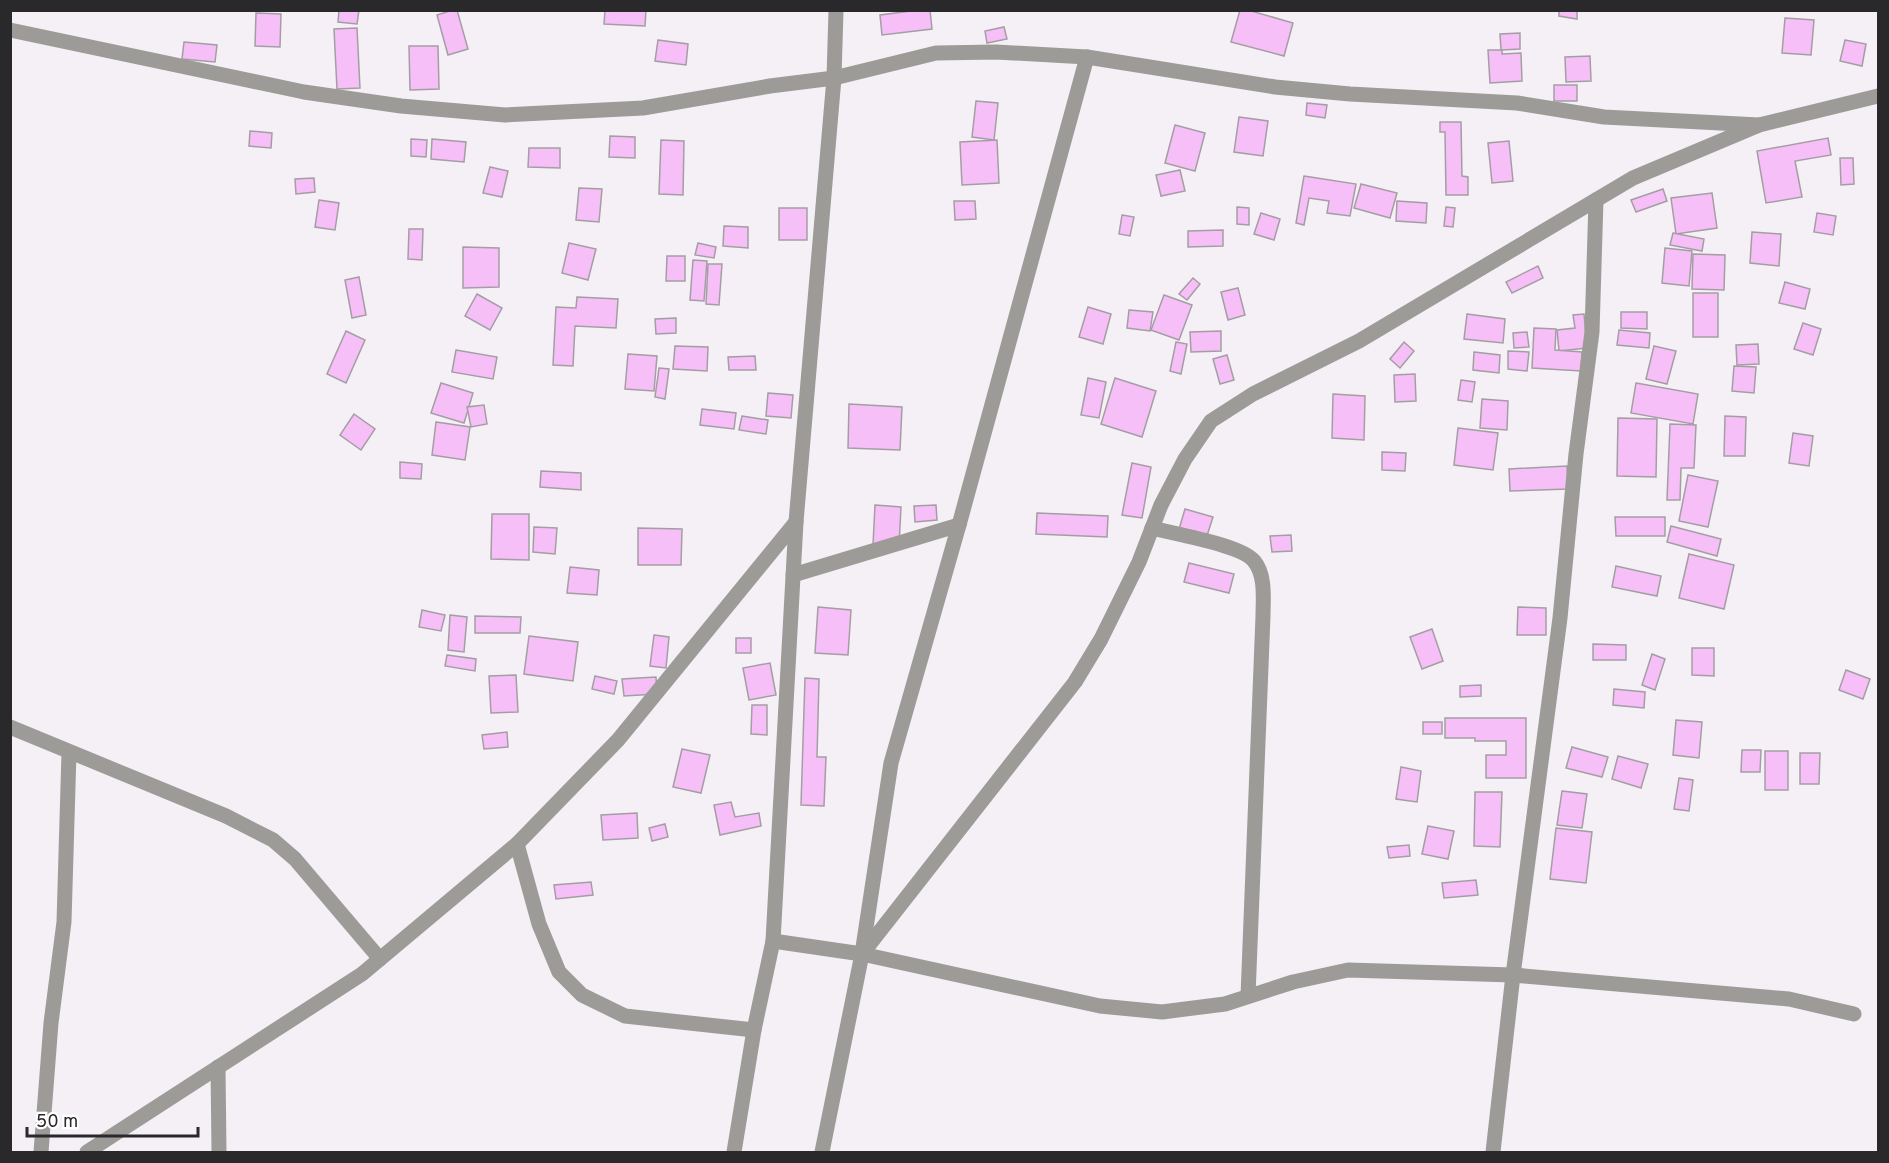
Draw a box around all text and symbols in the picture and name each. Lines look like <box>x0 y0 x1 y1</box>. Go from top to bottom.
scale bar <box>27 1100 198 1138</box>
text: 50 m <box>36 1111 78 1134</box>

